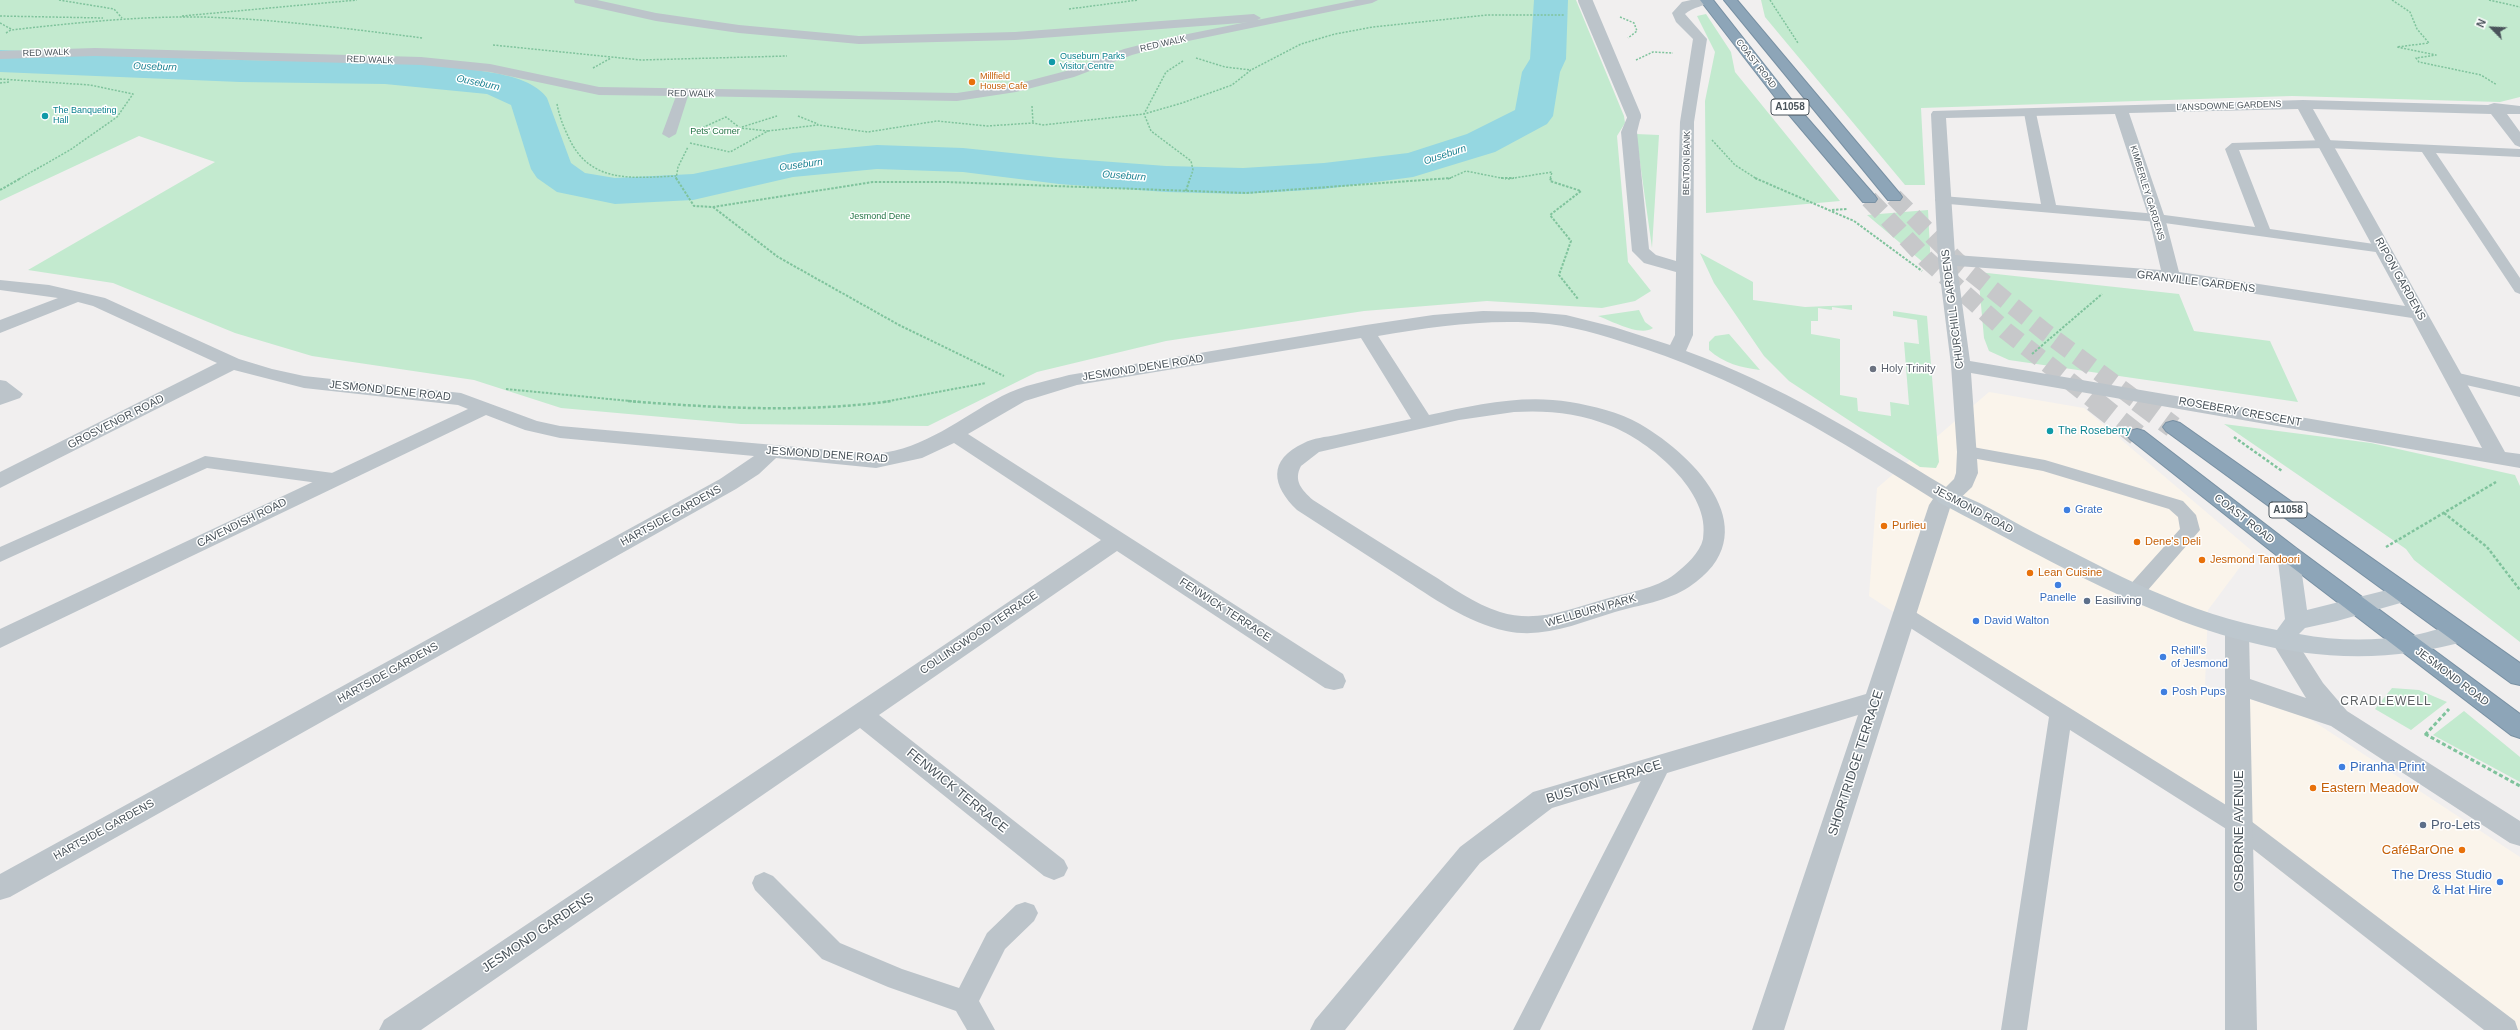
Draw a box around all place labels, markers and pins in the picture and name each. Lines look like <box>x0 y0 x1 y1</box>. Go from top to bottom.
place label: Ouseburn Parks Visitor Centre <box>1060 52 1125 73</box>
marker: Ouseburn Parks Visitor Centre <box>1047 57 1057 67</box>
place label: Millfield House Cafe <box>980 72 1028 93</box>
marker: Millfield House Cafe <box>967 77 977 87</box>
place label: The Banqueting Hall <box>53 106 117 127</box>
marker: The Banqueting Hall <box>40 111 50 121</box>
place label: Holy Trinity <box>1881 362 1936 376</box>
marker: Holy Trinity <box>1868 364 1878 374</box>
place label: The Roseberry <box>2058 424 2131 438</box>
marker: The Roseberry <box>2045 426 2055 436</box>
place label: Grate <box>2075 503 2103 517</box>
marker: Grate <box>2062 505 2072 515</box>
place label: Purlieu <box>1892 519 1926 533</box>
marker: Purlieu <box>1879 521 1889 531</box>
place label: Dene's Deli <box>2145 535 2201 549</box>
marker: Dene's Deli <box>2132 537 2142 547</box>
place label: Jesmond Tandoori <box>2210 553 2300 567</box>
marker: Jesmond Tandoori <box>2197 555 2207 565</box>
place label: Lean Cuisine <box>2038 566 2102 580</box>
marker: Lean Cuisine <box>2025 568 2035 578</box>
marker: Panelle <box>2053 580 2063 590</box>
place label: Panelle <box>2040 591 2076 605</box>
place label: Easiliving <box>2095 594 2141 608</box>
marker: Easiliving <box>2082 596 2092 606</box>
place label: David Walton <box>1984 614 2049 628</box>
marker: David Walton <box>1971 616 1981 626</box>
place label: Rehill's of Jesmond <box>2171 644 2228 670</box>
marker: Rehill's of Jesmond <box>2158 652 2168 662</box>
place label: Posh Pups <box>2172 685 2225 699</box>
marker: Posh Pups <box>2159 687 2169 697</box>
place label: Piranha Print <box>2350 759 2425 775</box>
marker: Piranha Print <box>2337 762 2347 772</box>
place label: Eastern Meadow <box>2321 780 2419 796</box>
marker: Eastern Meadow <box>2308 783 2318 793</box>
place label: Pro-Lets <box>2431 817 2480 833</box>
marker: Pro-Lets <box>2418 820 2428 830</box>
place label: CaféBarOne <box>2382 842 2454 858</box>
marker: CaféBarOne <box>2457 845 2467 855</box>
place label: The Dress Studio & Hat Hire <box>2392 867 2492 898</box>
marker: The Dress Studio & Hat Hire <box>2495 877 2505 887</box>

